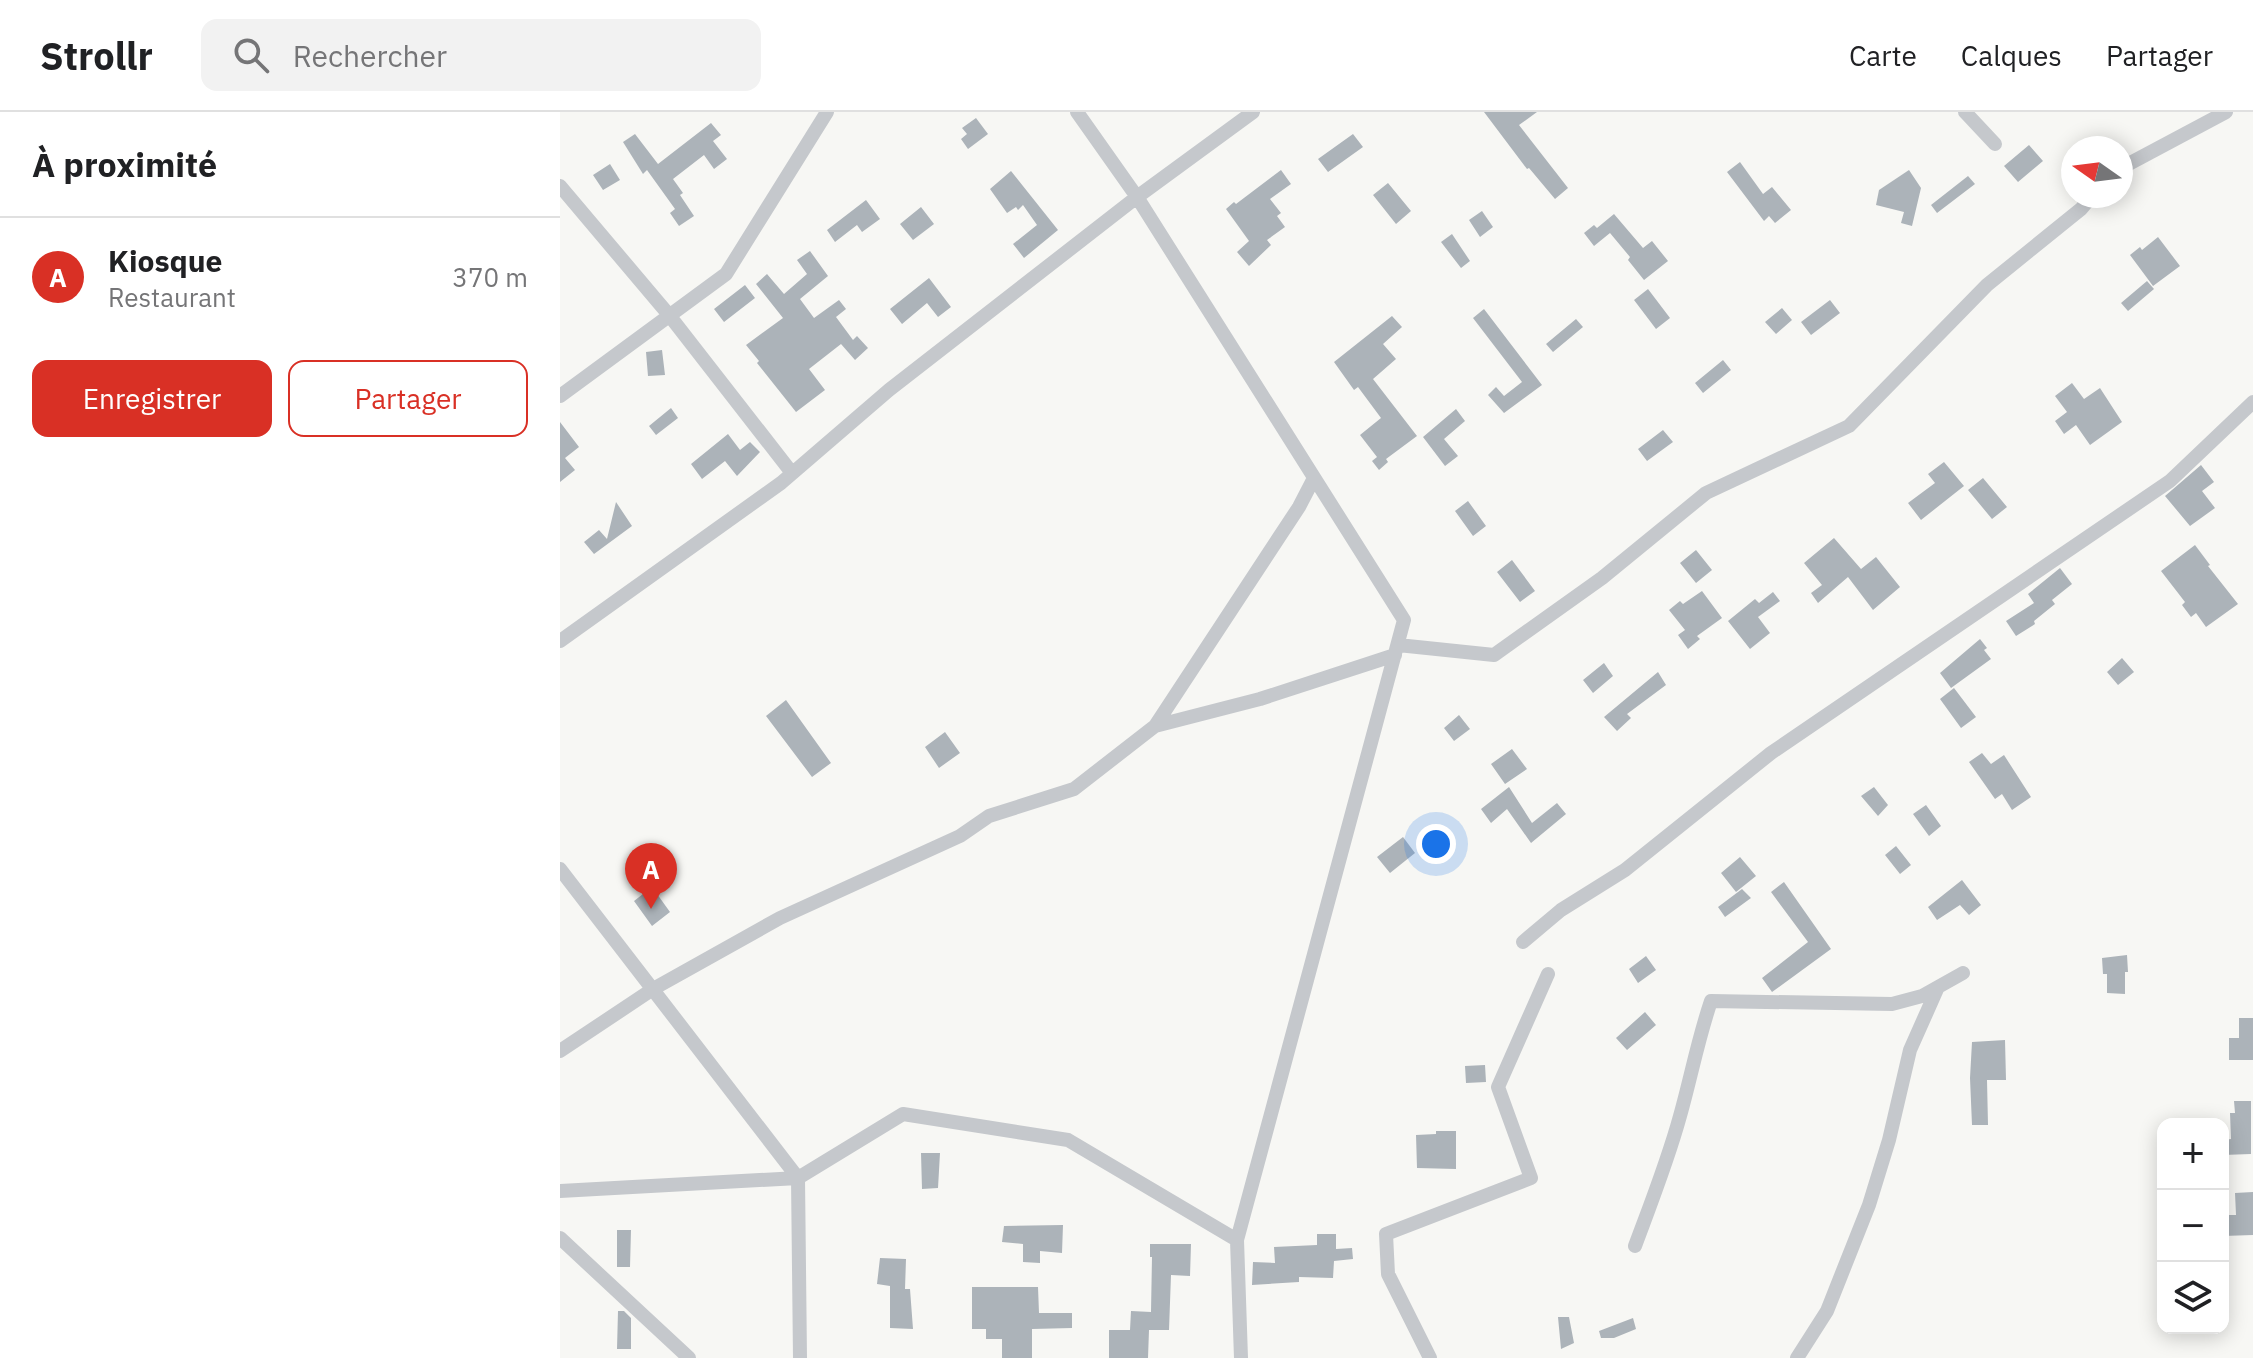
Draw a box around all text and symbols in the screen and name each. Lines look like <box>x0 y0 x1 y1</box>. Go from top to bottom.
search box <box>201 19 761 91</box>
text: Strollr <box>40 31 153 80</box>
icon: search <box>229 33 273 77</box>
text: Rechercher <box>293 36 447 75</box>
text: Carte <box>1849 37 1917 74</box>
text: Calques <box>1961 37 2062 74</box>
text: Partager <box>2106 37 2213 74</box>
north arrow <box>2061 136 2133 208</box>
text: À proximité <box>32 142 217 186</box>
text: Kiosque <box>108 241 222 280</box>
text: A <box>49 260 67 294</box>
text: 370 m <box>452 260 528 294</box>
text: Restaurant <box>108 280 236 314</box>
button: Enregistrer <box>32 360 272 437</box>
button: Partager <box>288 360 528 437</box>
your location <box>1416 824 1456 864</box>
pin: A <box>625 843 677 909</box>
map controls <box>2157 1118 2229 1334</box>
button: + <box>2157 1118 2229 1190</box>
button: − <box>2157 1190 2229 1262</box>
button: layers <box>2157 1262 2229 1334</box>

